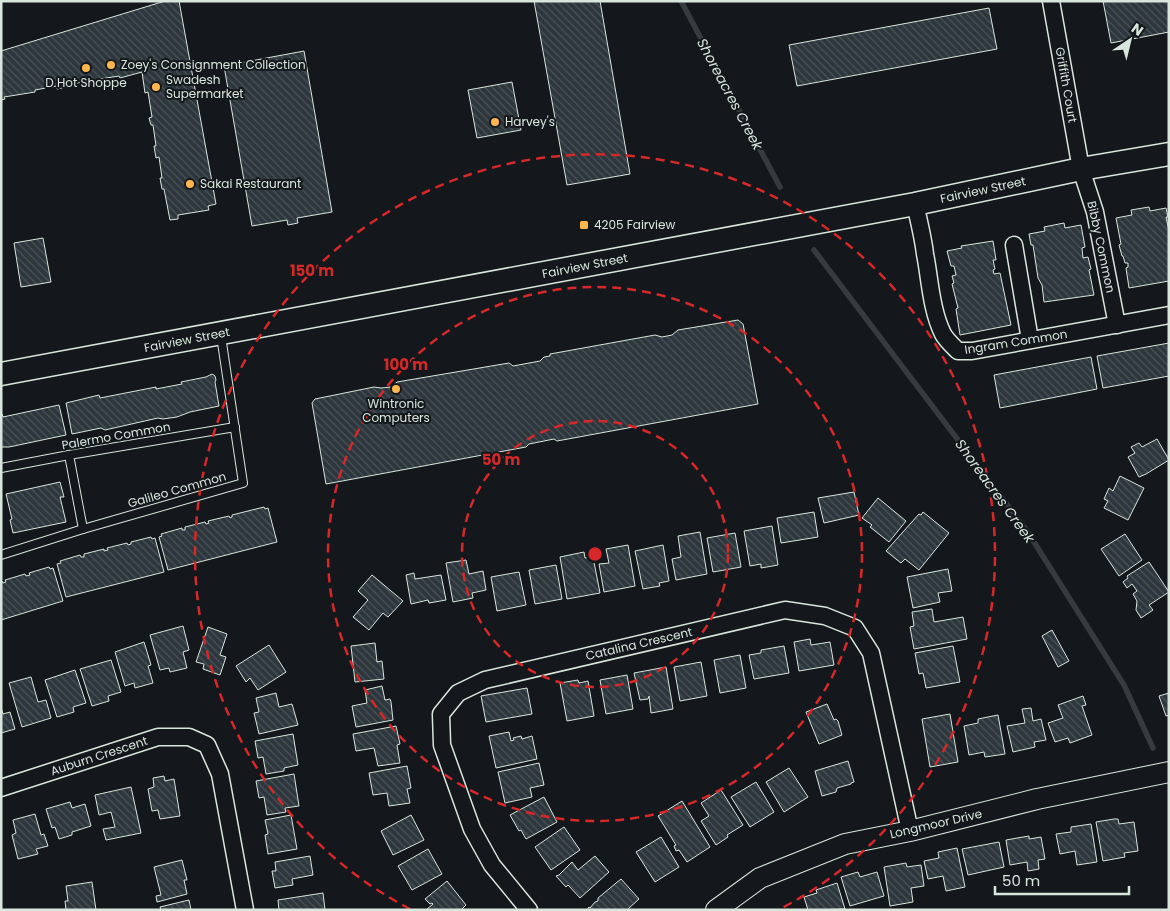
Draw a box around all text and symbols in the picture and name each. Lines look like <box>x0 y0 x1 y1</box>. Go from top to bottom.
north arrow <box>1105 15 1155 65</box>
text: N <box>1127 18 1148 41</box>
water label: Shoreacres Creek <box>692 35 768 154</box>
street label: Griffith Court <box>1051 46 1081 124</box>
place label: Zoey's Consignment Collection <box>121 56 306 73</box>
marker: Zoey's Consignment Collection <box>105 59 117 71</box>
marker: D Hot Shoppe <box>80 62 92 74</box>
place label: Swadesh Supermarket <box>166 71 244 102</box>
place label: D Hot Shoppe <box>45 74 127 91</box>
marker: Swadesh Supermarket <box>150 81 162 93</box>
place label: Harvey's <box>505 113 555 130</box>
marker: Harvey's <box>489 116 501 128</box>
street label: Fairview Street <box>939 172 1027 207</box>
place label: Sakai Restaurant <box>200 175 301 192</box>
marker: Sakai Restaurant <box>184 178 196 190</box>
street label: Bibby Common <box>1083 199 1120 294</box>
place label: 4205 Fairview <box>594 216 675 233</box>
marker: 4205 Fairview <box>578 219 590 231</box>
street label: Fairview Street <box>541 249 629 282</box>
text: 150 m <box>290 260 334 281</box>
street label: Fairview Street <box>143 323 231 356</box>
street label: Ingram Common <box>963 325 1069 358</box>
text: 100 m <box>384 354 428 375</box>
marker: Wintronic Computers <box>390 383 402 395</box>
place label: Wintronic Computers <box>362 395 430 426</box>
street label: Palermo Common <box>60 418 172 453</box>
water label: Shoreacres Creek <box>950 435 1040 548</box>
text: 50 m <box>482 449 520 470</box>
street label: Galileo Common <box>126 467 228 512</box>
centre of rings <box>586 545 604 563</box>
street label: Catalina Crescent <box>584 623 694 664</box>
street label: Auburn Crescent <box>48 732 150 779</box>
street label: Longmoor Drive <box>888 805 984 842</box>
scale bar <box>995 864 1129 896</box>
text: 50 m <box>1002 870 1040 891</box>

